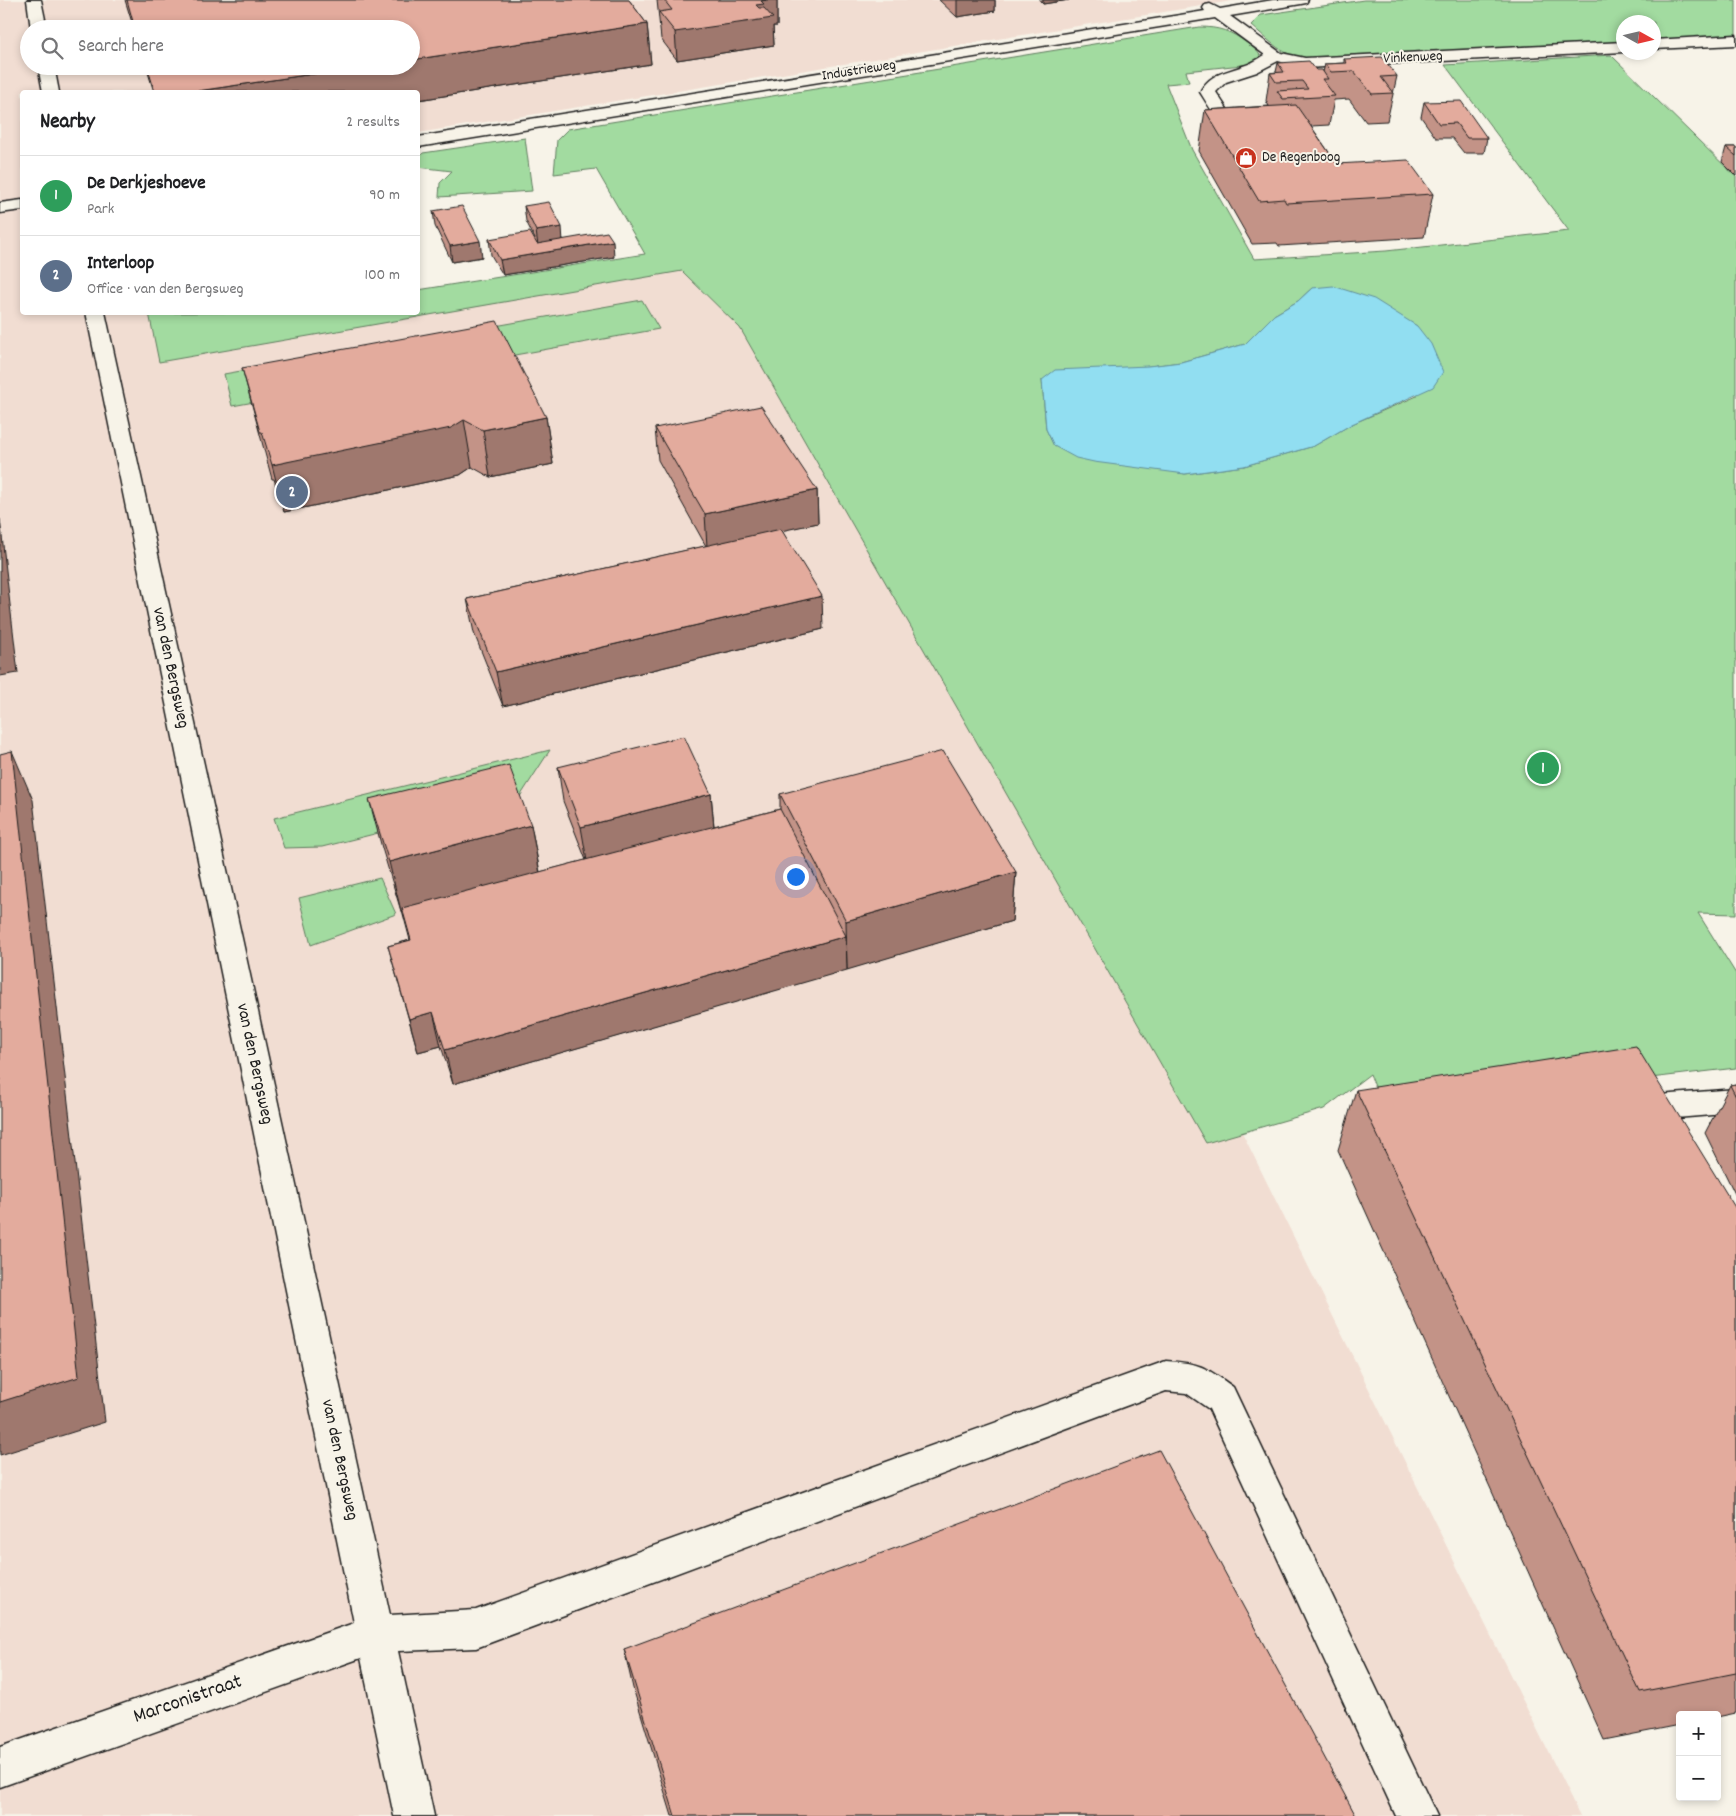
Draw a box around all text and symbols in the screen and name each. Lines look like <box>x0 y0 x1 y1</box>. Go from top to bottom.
north arrow <box>1616 15 1661 60</box>
search box <box>20 20 420 75</box>
icon: search <box>38 34 66 62</box>
text: Search here <box>78 34 164 61</box>
street label: Vinkenweg <box>1383 45 1443 71</box>
street label: Industrieweg <box>820 54 898 88</box>
text: Nearby <box>40 108 95 138</box>
text: 2 results <box>346 111 400 134</box>
shop icon: De Regenboog <box>1234 146 1258 170</box>
place label: De Regenboog <box>1262 147 1340 169</box>
text: De Derkjeshoeve <box>87 171 206 198</box>
text: 1 <box>54 184 58 207</box>
text: 90 m <box>369 184 400 207</box>
text: Park <box>87 198 114 221</box>
text: Interloop <box>87 251 154 278</box>
text: 2 <box>53 264 60 287</box>
text: 100 m <box>364 264 400 287</box>
text: Office · van den Bergsweg <box>87 278 243 301</box>
pin: 2 <box>276 473 308 511</box>
street label: van den Bergsweg <box>145 605 195 731</box>
pin: 1 <box>1527 749 1559 787</box>
your location <box>783 864 809 890</box>
street label: van den Bergsweg <box>229 1001 279 1127</box>
street label: van den Bergsweg <box>314 1397 364 1523</box>
street label: Marconistraat <box>130 1667 247 1733</box>
map controls <box>1676 1711 1721 1801</box>
button: + <box>1676 1711 1721 1756</box>
button: − <box>1676 1756 1721 1801</box>

